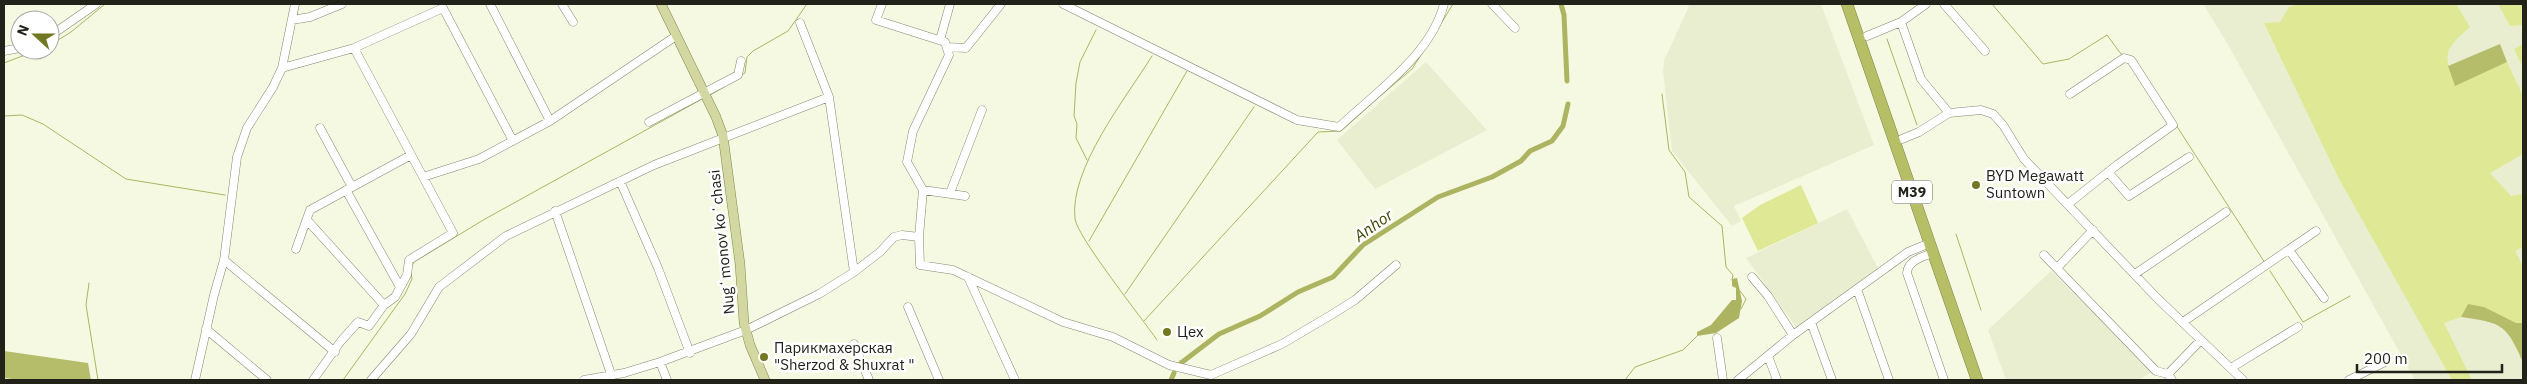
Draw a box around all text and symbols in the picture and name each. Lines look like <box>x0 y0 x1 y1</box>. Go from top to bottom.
north arrow <box>10 10 60 60</box>
text: N <box>13 22 33 38</box>
place label: BYD Megawatt Suntown <box>1986 166 2084 202</box>
street label: Nugʻmonov koʻchasi <box>704 169 739 315</box>
marker: BYD Megawatt Suntown <box>1970 179 1982 191</box>
road number: M39 <box>1892 180 1932 203</box>
water label: Anhor <box>1349 204 1397 246</box>
place label: Цех <box>1177 322 1204 341</box>
marker: Цех <box>1161 326 1173 338</box>
place label: Парикмахерская "Sherzod & Shuxrat " <box>774 338 915 374</box>
scale bar <box>2357 342 2502 374</box>
text: 200 m <box>2364 349 2408 368</box>
marker: Парикмахерская "Sherzod & Shuxrat " <box>758 351 770 363</box>

